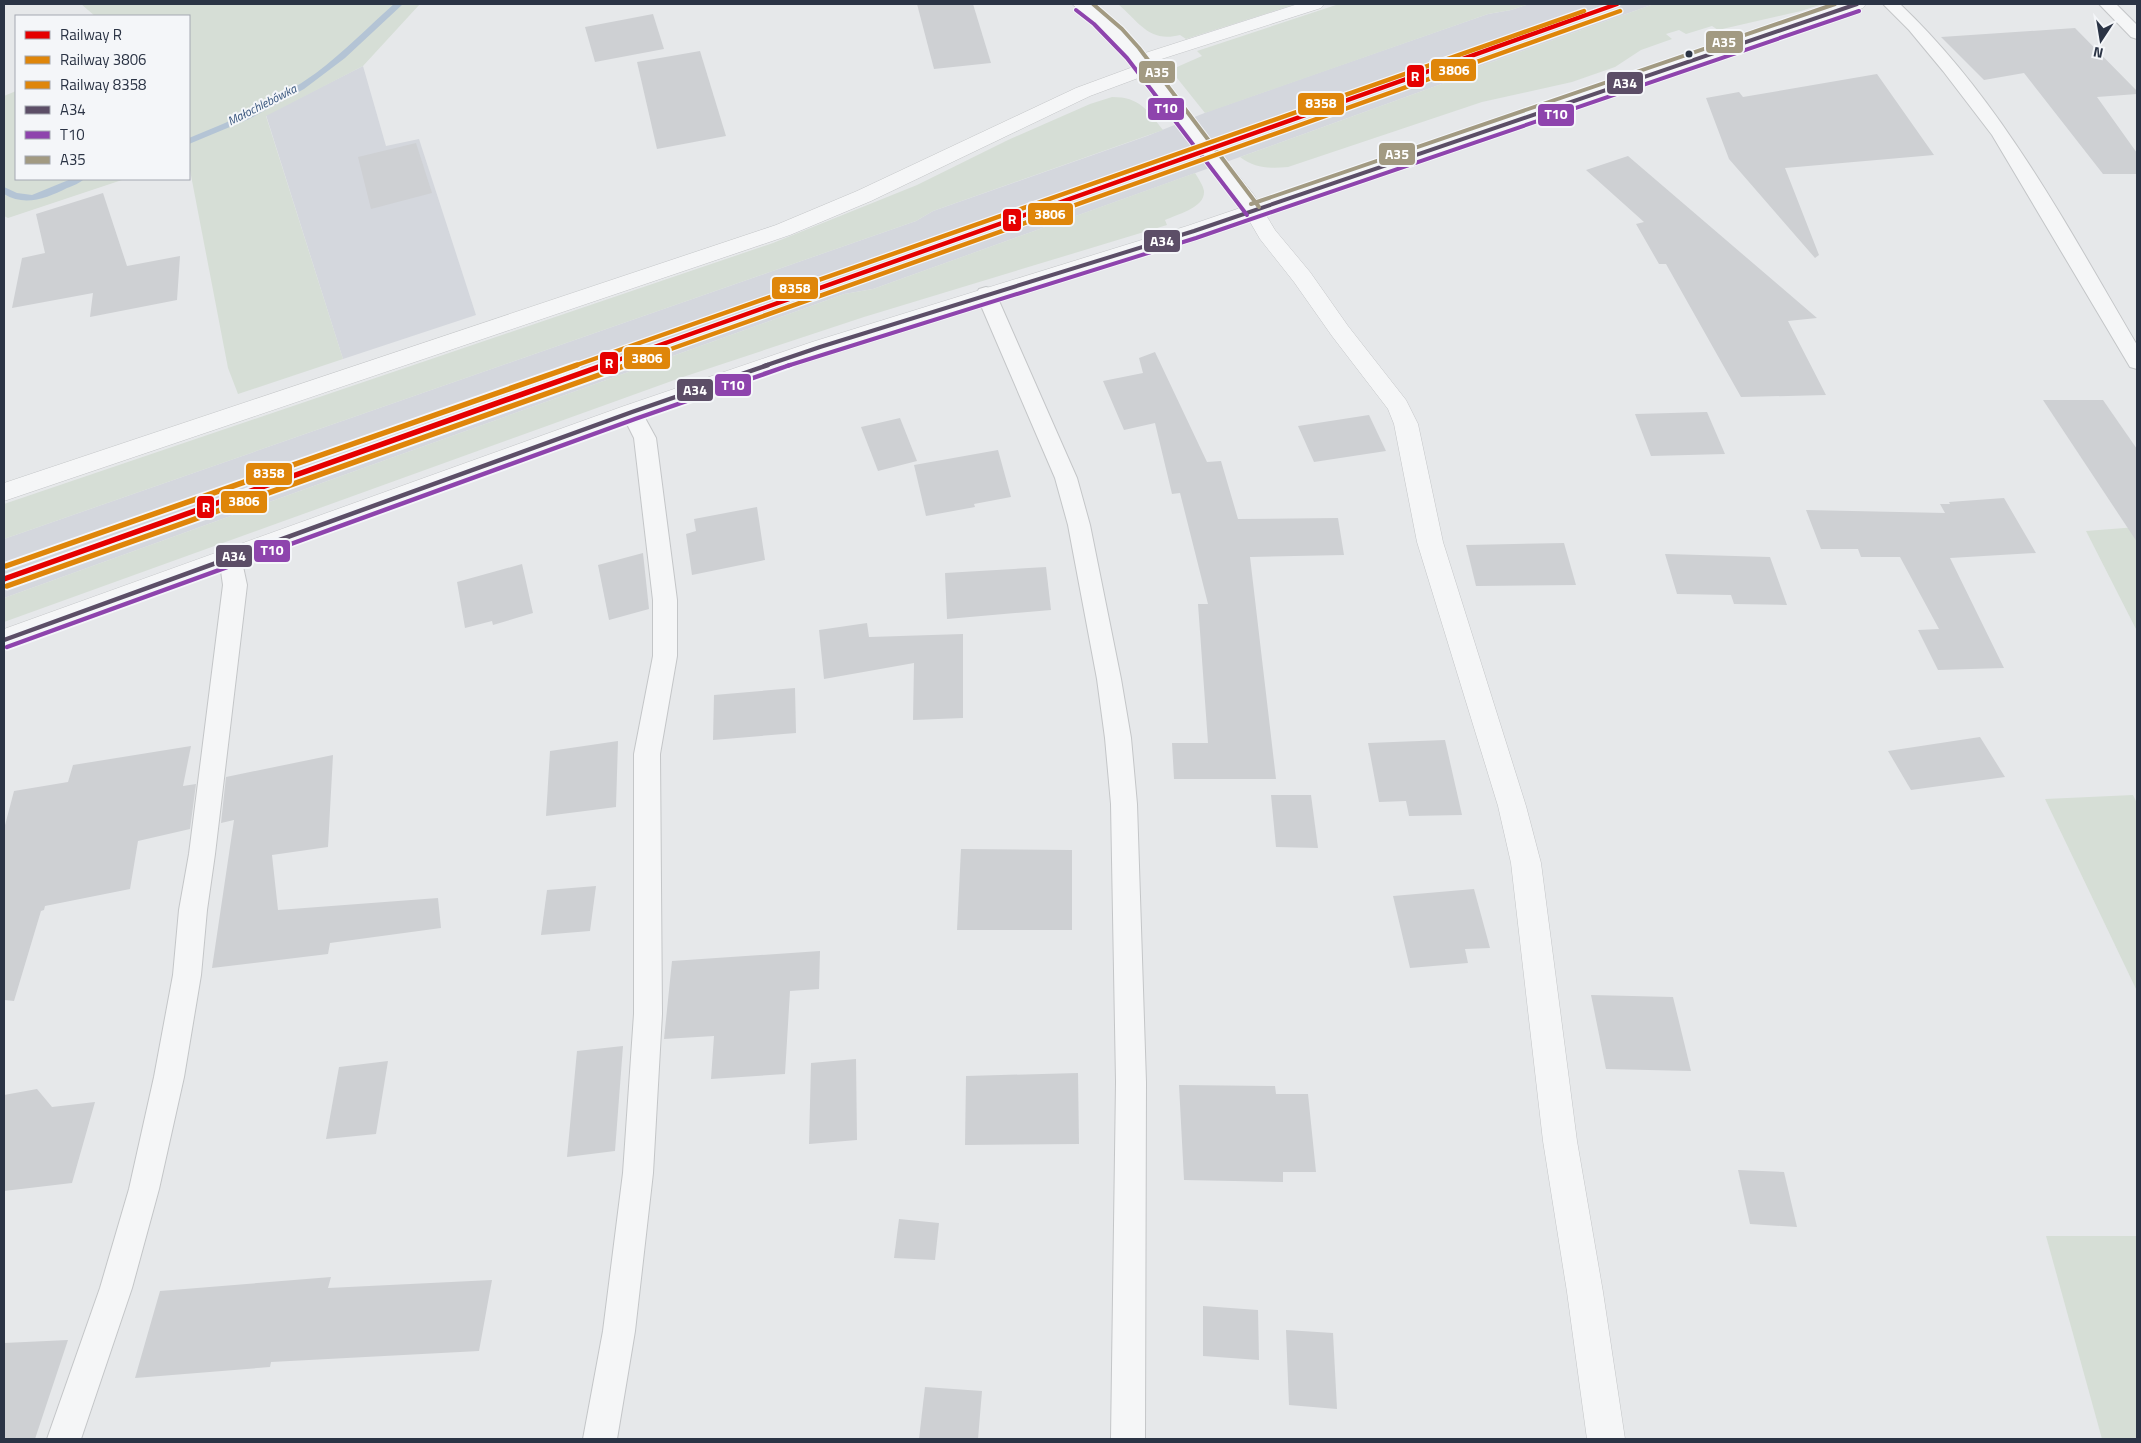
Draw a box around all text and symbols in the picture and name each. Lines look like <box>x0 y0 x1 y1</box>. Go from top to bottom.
legend <box>15 15 190 180</box>
north arrow <box>2076 15 2126 65</box>
text: Railway R <box>60 23 122 46</box>
line badge: A35 <box>1705 30 1744 54</box>
text: A35 <box>1712 31 1736 52</box>
text: N <box>2091 42 2105 64</box>
text: Railway 3806 <box>60 48 146 71</box>
unlabelled marker <box>1684 49 1694 59</box>
line badge: 3806 <box>1430 58 1477 82</box>
text: 3806 <box>1438 59 1470 80</box>
line badge: A35 <box>1138 60 1176 84</box>
text: A35 <box>1145 61 1169 82</box>
line badge: R <box>1406 64 1425 88</box>
text: R <box>1411 65 1420 86</box>
line badge: A34 <box>1606 71 1644 95</box>
text: A34 <box>1613 72 1637 93</box>
text: Railway 8358 <box>60 73 146 96</box>
water label: Małochlebówka <box>224 79 300 130</box>
line badge: 8358 <box>1297 92 1345 116</box>
text: 8358 <box>1305 92 1337 113</box>
line badge: T10 <box>1147 97 1185 121</box>
text: T10 <box>1154 97 1178 118</box>
text: A34 <box>60 98 86 121</box>
line badge: T10 <box>1537 103 1575 127</box>
text: T10 <box>1544 103 1568 124</box>
text: T10 <box>60 123 85 146</box>
line badge: A35 <box>1378 142 1416 166</box>
text: A35 <box>1385 143 1409 164</box>
text: A35 <box>60 148 86 171</box>
line badge: 3806 <box>1027 202 1074 226</box>
text: 3806 <box>1034 203 1066 224</box>
line badge: R <box>1002 208 1022 232</box>
text: R <box>1008 208 1017 229</box>
line badge: A34 <box>1143 229 1181 253</box>
text: A34 <box>1150 230 1174 251</box>
line badge: 8358 <box>771 276 819 300</box>
text: 8358 <box>779 277 811 298</box>
line badge: 3806 <box>623 346 671 370</box>
text: 3806 <box>631 347 663 368</box>
line badge: R <box>599 351 619 375</box>
text: R <box>605 352 614 373</box>
line badge: T10 <box>714 373 752 397</box>
text: T10 <box>721 374 745 395</box>
line badge: A34 <box>676 378 714 402</box>
text: A34 <box>683 379 707 400</box>
line badge: 8358 <box>245 462 293 486</box>
text: 8358 <box>253 462 285 483</box>
line badge: 3806 <box>220 490 268 514</box>
text: 3806 <box>228 490 260 511</box>
line badge: R <box>196 495 215 519</box>
text: R <box>202 496 211 517</box>
line badge: T10 <box>253 539 291 563</box>
text: T10 <box>260 539 284 560</box>
line badge: A34 <box>215 544 253 568</box>
text: A34 <box>222 545 246 566</box>

